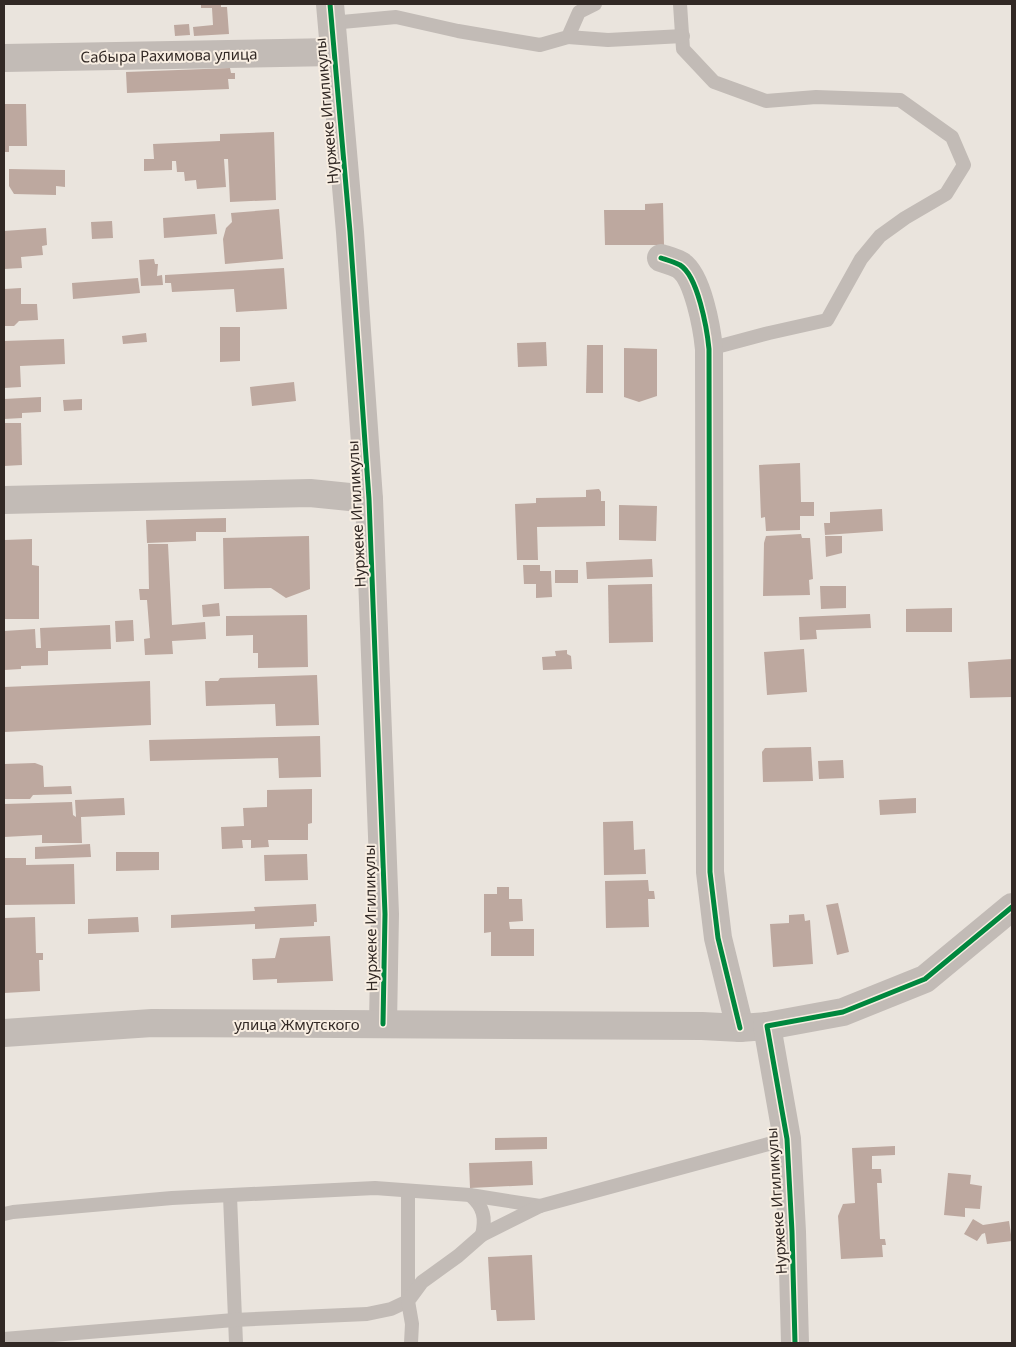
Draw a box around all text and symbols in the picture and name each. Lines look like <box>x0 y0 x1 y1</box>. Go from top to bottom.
street label: Нуржеке Игиликулы <box>310 37 342 185</box>
street label: Сабыра Рахимова улица <box>80 43 258 67</box>
street label: Нуржеке Игиликулы <box>342 440 370 588</box>
street label: Нуржеке Игиликулы <box>359 844 381 992</box>
street label: улица Жмутского <box>234 1014 360 1034</box>
street label: Нуржеке Игиликулы <box>761 1127 791 1275</box>

